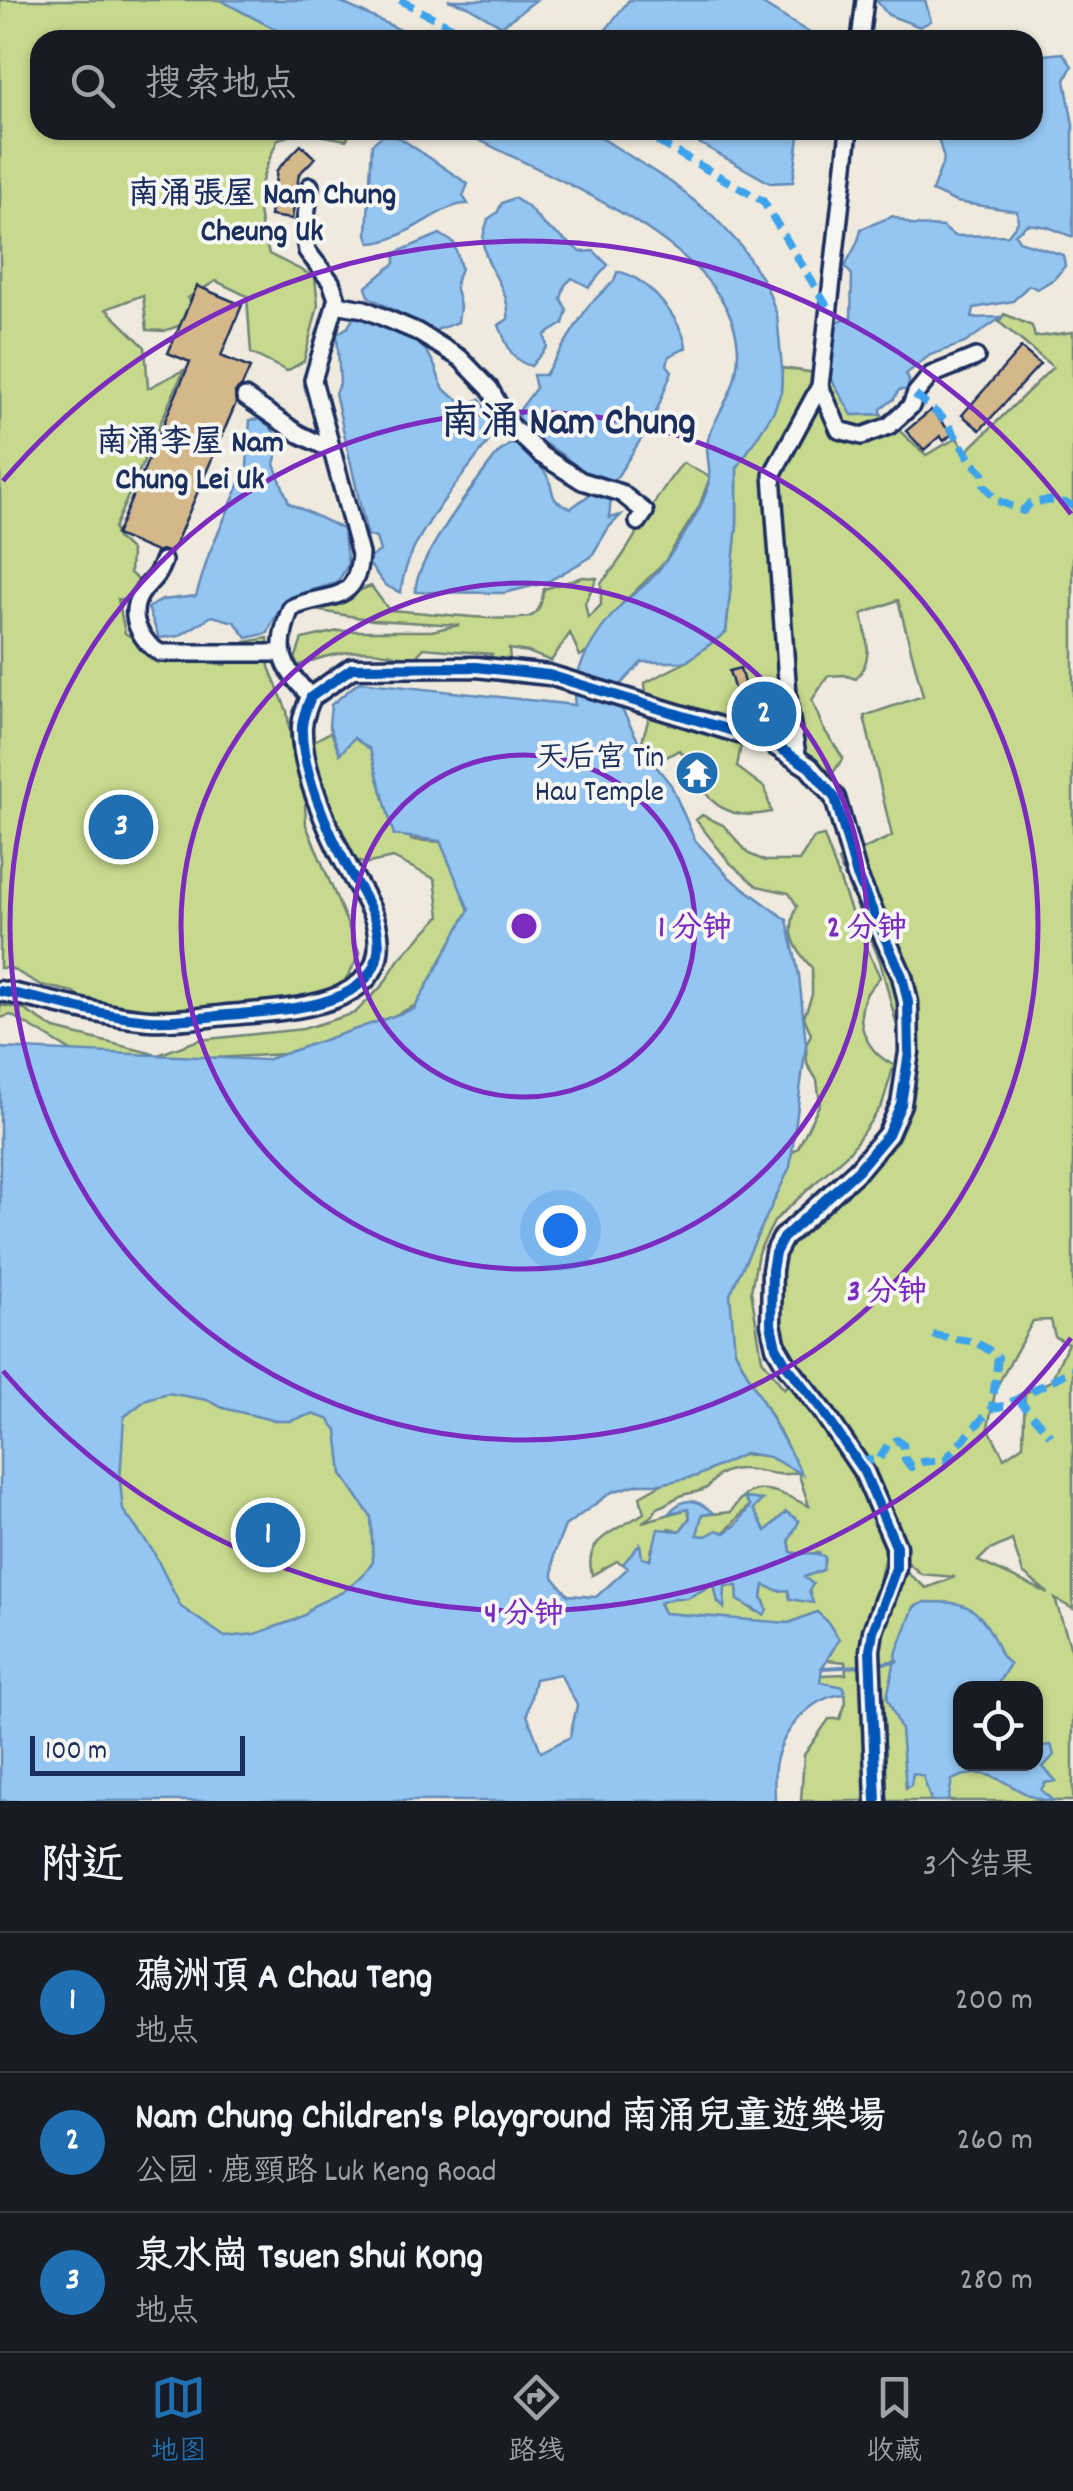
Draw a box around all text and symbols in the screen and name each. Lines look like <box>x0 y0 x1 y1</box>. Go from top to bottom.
search box <box>30 30 1043 140</box>
icon: search <box>65 58 120 113</box>
text: 搜索地点 <box>145 60 297 115</box>
district label: 南涌張屋 Nam Chung Cheung Uk <box>128 174 396 257</box>
district label: 南涌 Nam Chung <box>440 397 696 454</box>
district label: 南涌李屋 Nam Chung Lei Uk <box>96 422 284 505</box>
pin: 2 <box>732 676 796 752</box>
place label: 天后宮 Tin Hau Temple <box>535 739 664 816</box>
temple icon: 天后宮 Tin Hau Temple <box>674 750 720 796</box>
pin: 3 <box>88 790 154 864</box>
centre of rings <box>506 908 542 944</box>
text: 1 分钟 <box>658 909 732 952</box>
text: 2 分钟 <box>827 909 907 952</box>
your location <box>535 1205 586 1256</box>
text: 3 分钟 <box>847 1273 927 1316</box>
pin: 1 <box>236 1498 300 1572</box>
text: 4 分钟 <box>484 1595 564 1638</box>
map controls <box>953 1681 1043 1771</box>
button: locate <box>953 1681 1043 1771</box>
scale bar <box>30 1731 245 1776</box>
text: 100 m <box>45 1733 107 1773</box>
text: 附近 <box>40 1839 124 1899</box>
text: 3个结果 <box>923 1845 1033 1891</box>
text: 鴉洲頂 A Chau Teng <box>135 1952 432 2007</box>
text: 1 <box>69 1979 76 2025</box>
text: 200 m <box>955 1979 1033 2025</box>
text: 地点 <box>135 2011 199 2057</box>
text: Nam Chung Children's Playground 南涌兒童遊樂場 <box>135 2092 886 2147</box>
text: 2 <box>66 2119 79 2165</box>
text: 260 m <box>957 2119 1033 2165</box>
text: 公园 · 鹿頸路 Luk Keng Road <box>135 2151 496 2197</box>
text: 泉水崗 Tsuen Shui Kong <box>135 2232 483 2287</box>
text: 3 <box>65 2259 80 2305</box>
text: 280 m <box>959 2259 1033 2305</box>
text: 地点 <box>135 2291 199 2337</box>
tab: 地图 <box>151 2370 207 2474</box>
tab: 路线 <box>508 2370 564 2474</box>
tab: 收藏 <box>866 2370 922 2474</box>

